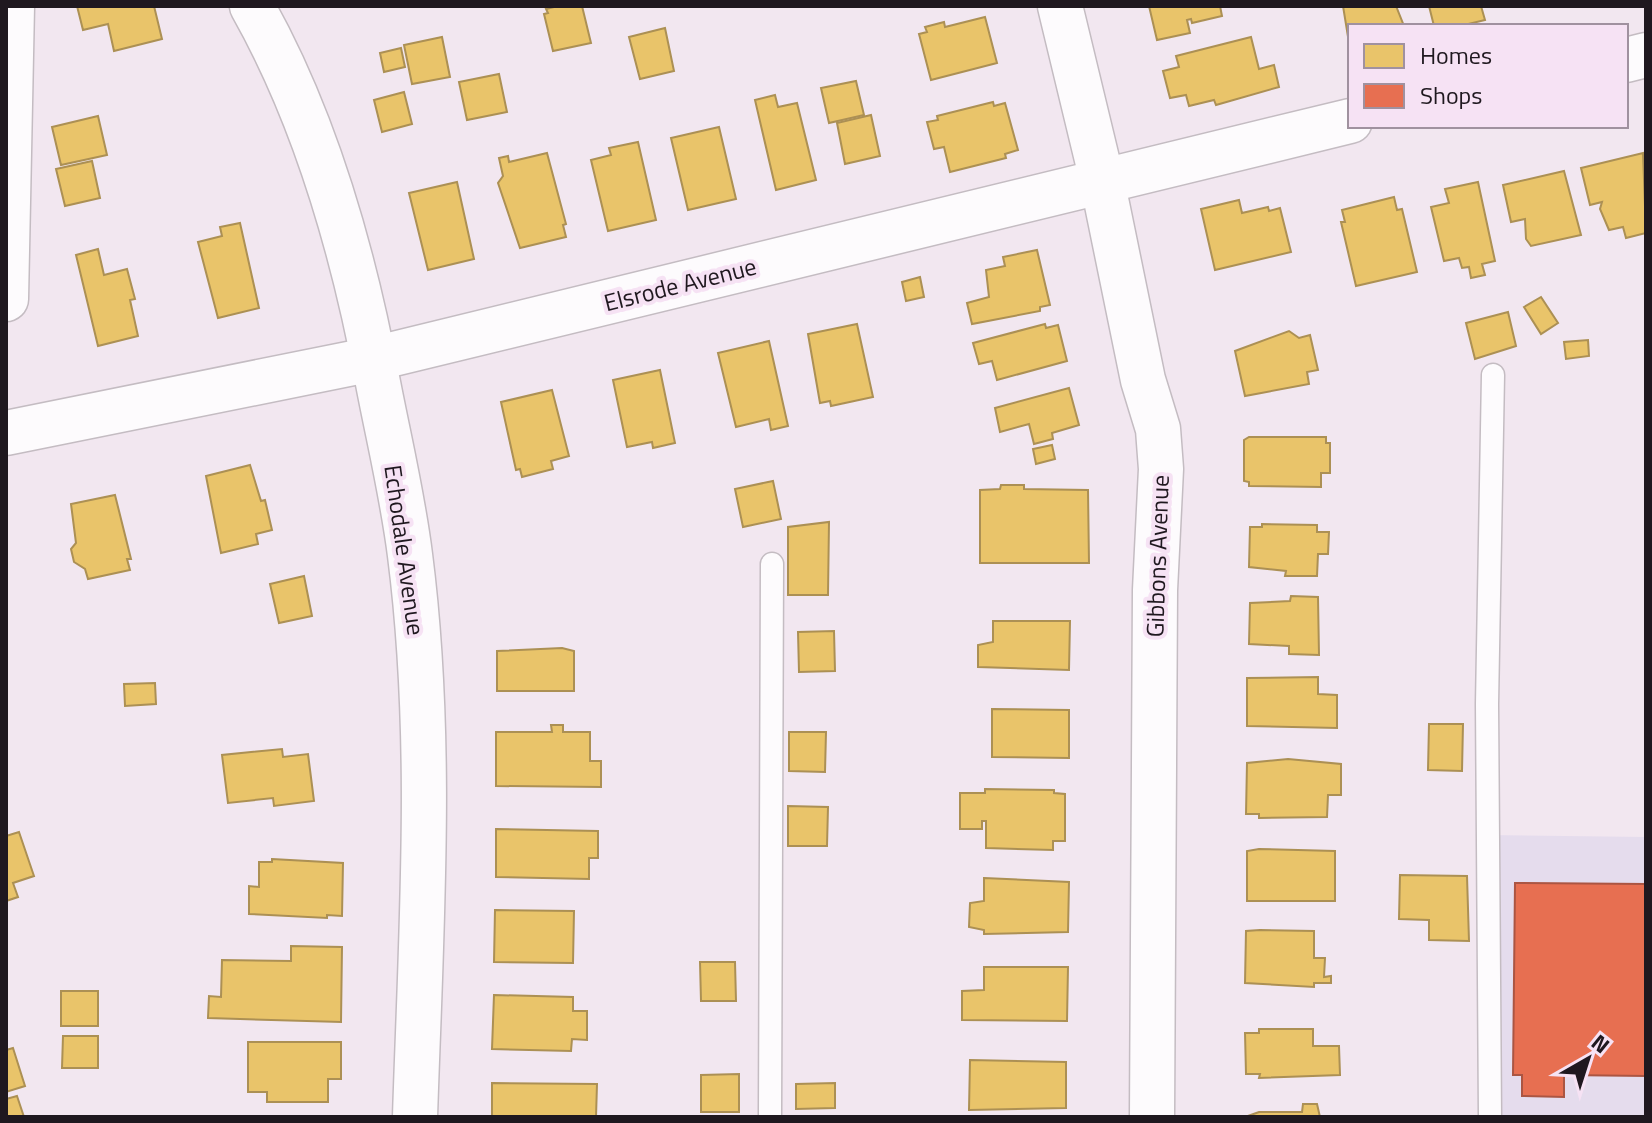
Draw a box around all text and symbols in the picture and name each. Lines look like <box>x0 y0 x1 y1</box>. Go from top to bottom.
legend <box>1348 24 1628 128</box>
text: Homes <box>1420 37 1492 73</box>
text: Shops <box>1420 77 1482 113</box>
street label: Elsrode Avenue <box>600 248 760 320</box>
street label: Echodale Avenue <box>375 462 435 638</box>
street label: Gibbons Avenue <box>1136 474 1178 638</box>
north arrow <box>1548 1019 1628 1099</box>
text: N <box>1584 1025 1617 1061</box>

